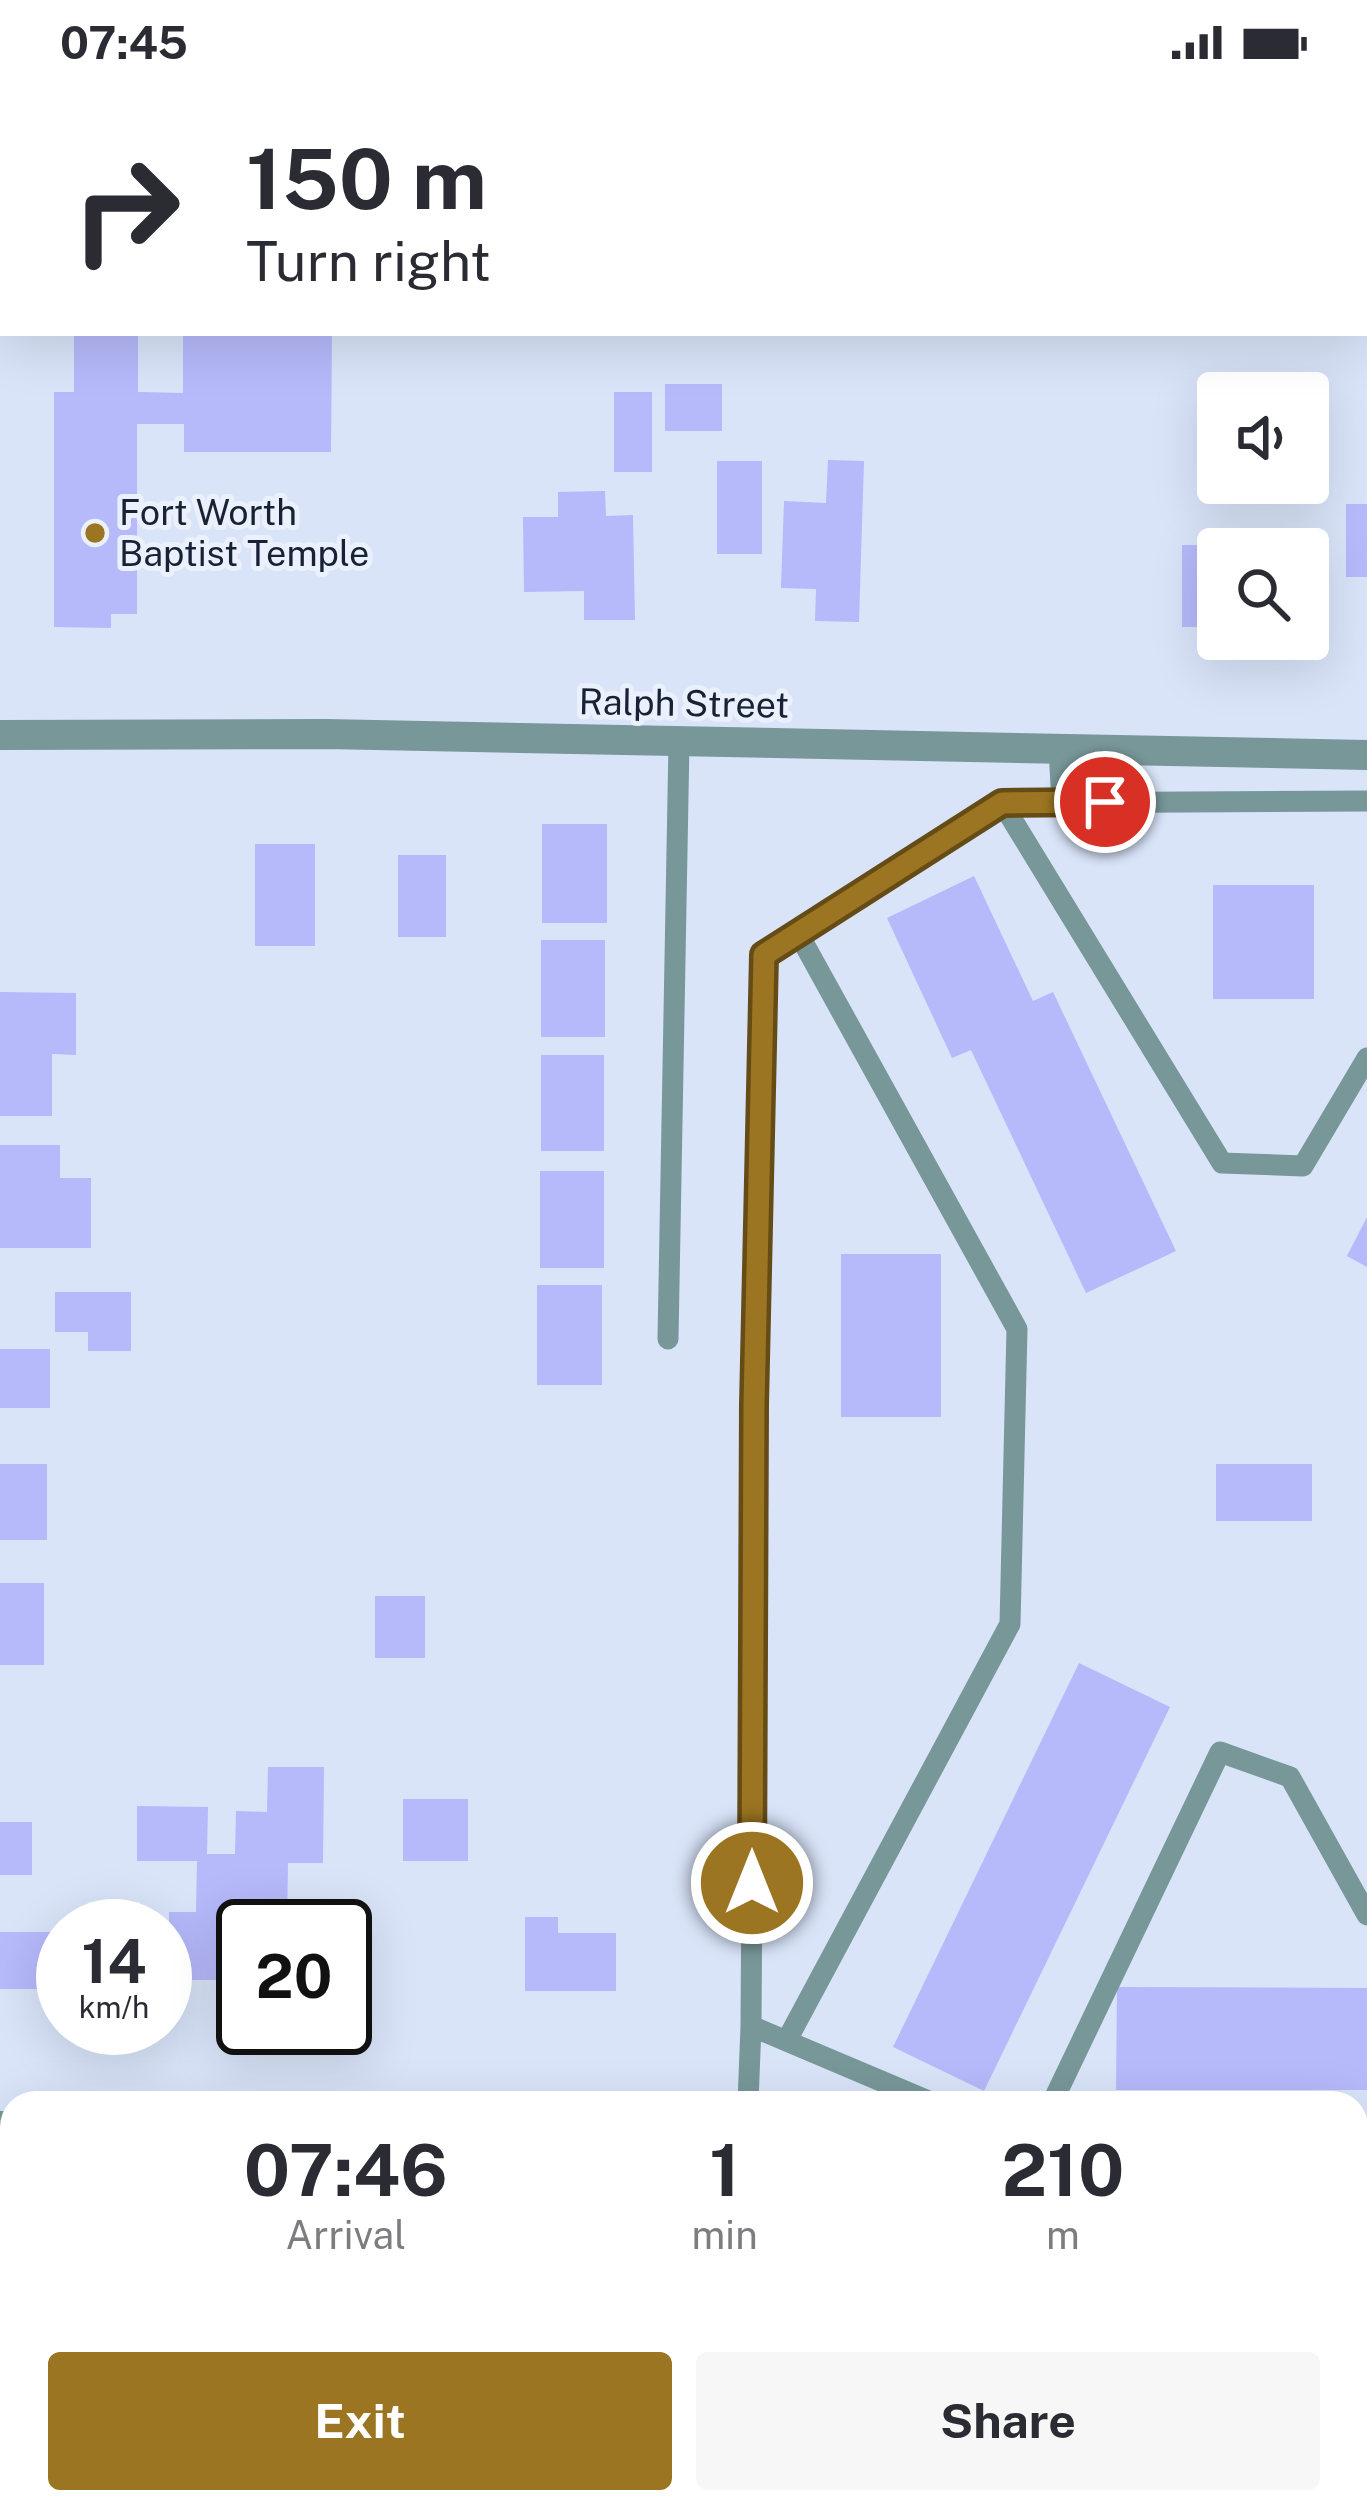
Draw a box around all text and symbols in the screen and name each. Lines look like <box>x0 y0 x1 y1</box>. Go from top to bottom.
text: 07:45 <box>60 16 188 69</box>
text: 150 m <box>246 129 487 228</box>
icon: right <box>48 132 204 288</box>
text: Turn right <box>246 230 491 293</box>
map controls <box>1197 372 1329 660</box>
button: sound <box>1197 372 1329 504</box>
place label: Fort Worth Baptist Temple <box>119 491 369 574</box>
marker: Fort Worth Baptist Temple <box>82 520 108 546</box>
button: search <box>1197 528 1329 660</box>
street label: Ralph Street <box>578 680 790 726</box>
pin <box>1054 751 1156 853</box>
icon: arrive <box>1072 769 1138 835</box>
position arrow <box>689 1820 815 1946</box>
speed limit sign: 20 <box>216 1899 372 2055</box>
text: 14 <box>81 1926 147 1997</box>
text: km/h <box>79 1989 149 2025</box>
text: 07:46 <box>244 2128 448 2212</box>
text: 1 <box>709 2128 740 2212</box>
text: 210 <box>1001 2128 1124 2212</box>
text: Arrival <box>286 2212 406 2258</box>
text: min <box>692 2212 758 2258</box>
text: m <box>1046 2212 1080 2258</box>
button: Exit <box>48 2352 672 2490</box>
button: Share <box>696 2352 1320 2490</box>

